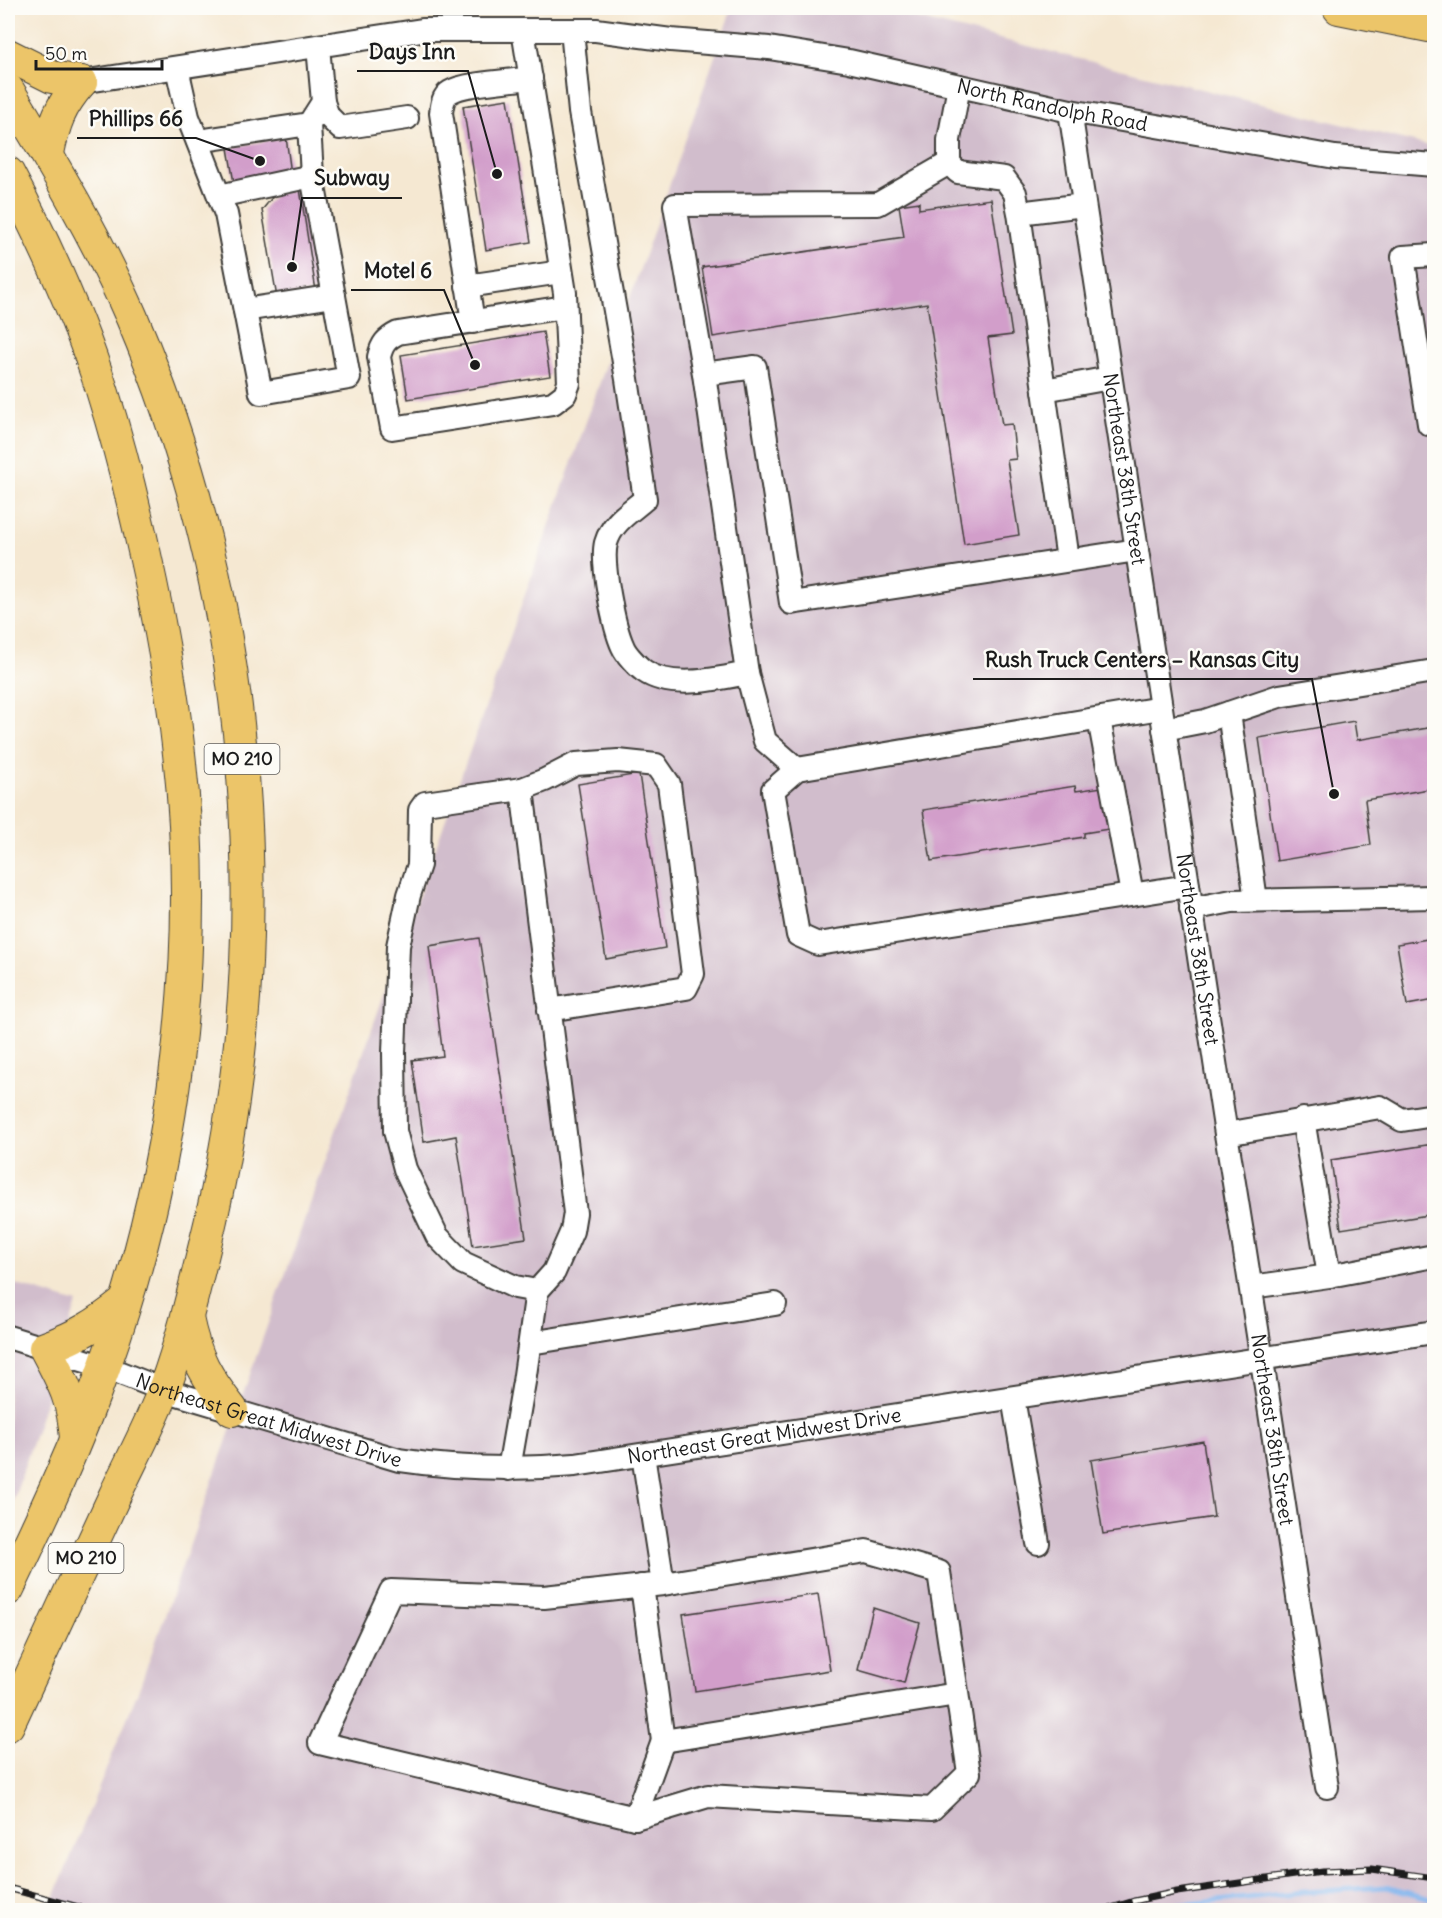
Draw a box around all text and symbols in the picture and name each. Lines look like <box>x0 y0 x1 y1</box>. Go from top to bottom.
callout: Days Inn <box>357 32 468 71</box>
scale bar <box>36 33 162 71</box>
text: Days Inn <box>369 38 455 65</box>
text: 50 m <box>45 42 87 65</box>
street label: North Randolph Road <box>955 73 1150 136</box>
callout: Phillips 66 <box>77 99 196 138</box>
text: Phillips 66 <box>89 105 183 132</box>
callout: Subway <box>302 159 402 198</box>
text: Subway <box>314 164 390 191</box>
callout: Motel 6 <box>351 251 444 290</box>
text: Motel 6 <box>364 257 432 284</box>
street label: Northeast 38th Street <box>1098 371 1152 567</box>
callout: Rush Truck Centers – Kansas City <box>973 640 1312 679</box>
text: Rush Truck Centers – Kansas City <box>985 646 1299 673</box>
road number: MO 210 <box>204 744 280 774</box>
street label: Northeast 38th Street <box>1171 852 1225 1047</box>
street label: Northeast 38th Street <box>1246 1332 1300 1527</box>
street label: Northeast Great Midwest Drive <box>132 1367 405 1472</box>
street label: Northeast Great Midwest Drive <box>625 1402 903 1469</box>
road number: MO 210 <box>48 1543 124 1573</box>

